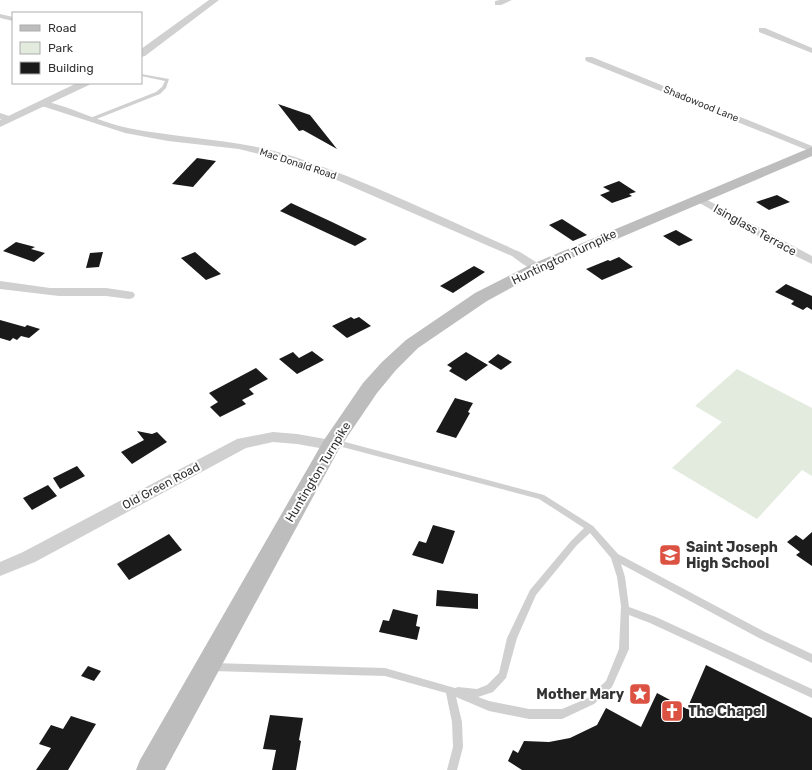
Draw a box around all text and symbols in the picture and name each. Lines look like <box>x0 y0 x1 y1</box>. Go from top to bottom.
legend <box>12 12 142 84</box>
text: Road <box>48 21 76 35</box>
text: Park <box>48 41 74 55</box>
text: Building <box>48 61 94 75</box>
street label: Shadowood Lane <box>662 83 741 125</box>
street label: Mac Donald Road <box>258 146 338 182</box>
street label: Isinglass Terrace <box>711 201 799 259</box>
street label: Huntington Turnpike <box>509 226 619 287</box>
street label: Huntington Turnpike <box>283 419 354 525</box>
street label: Old Green Road <box>120 460 202 512</box>
place label: Saint Joseph High School <box>686 539 778 572</box>
school or university icon: Saint Joseph High School <box>657 542 683 568</box>
place icon: Mother Mary <box>627 681 653 707</box>
place label: Mother Mary <box>536 686 625 703</box>
church icon: The Chapel <box>659 698 685 724</box>
place label: The Chapel <box>688 703 765 720</box>

